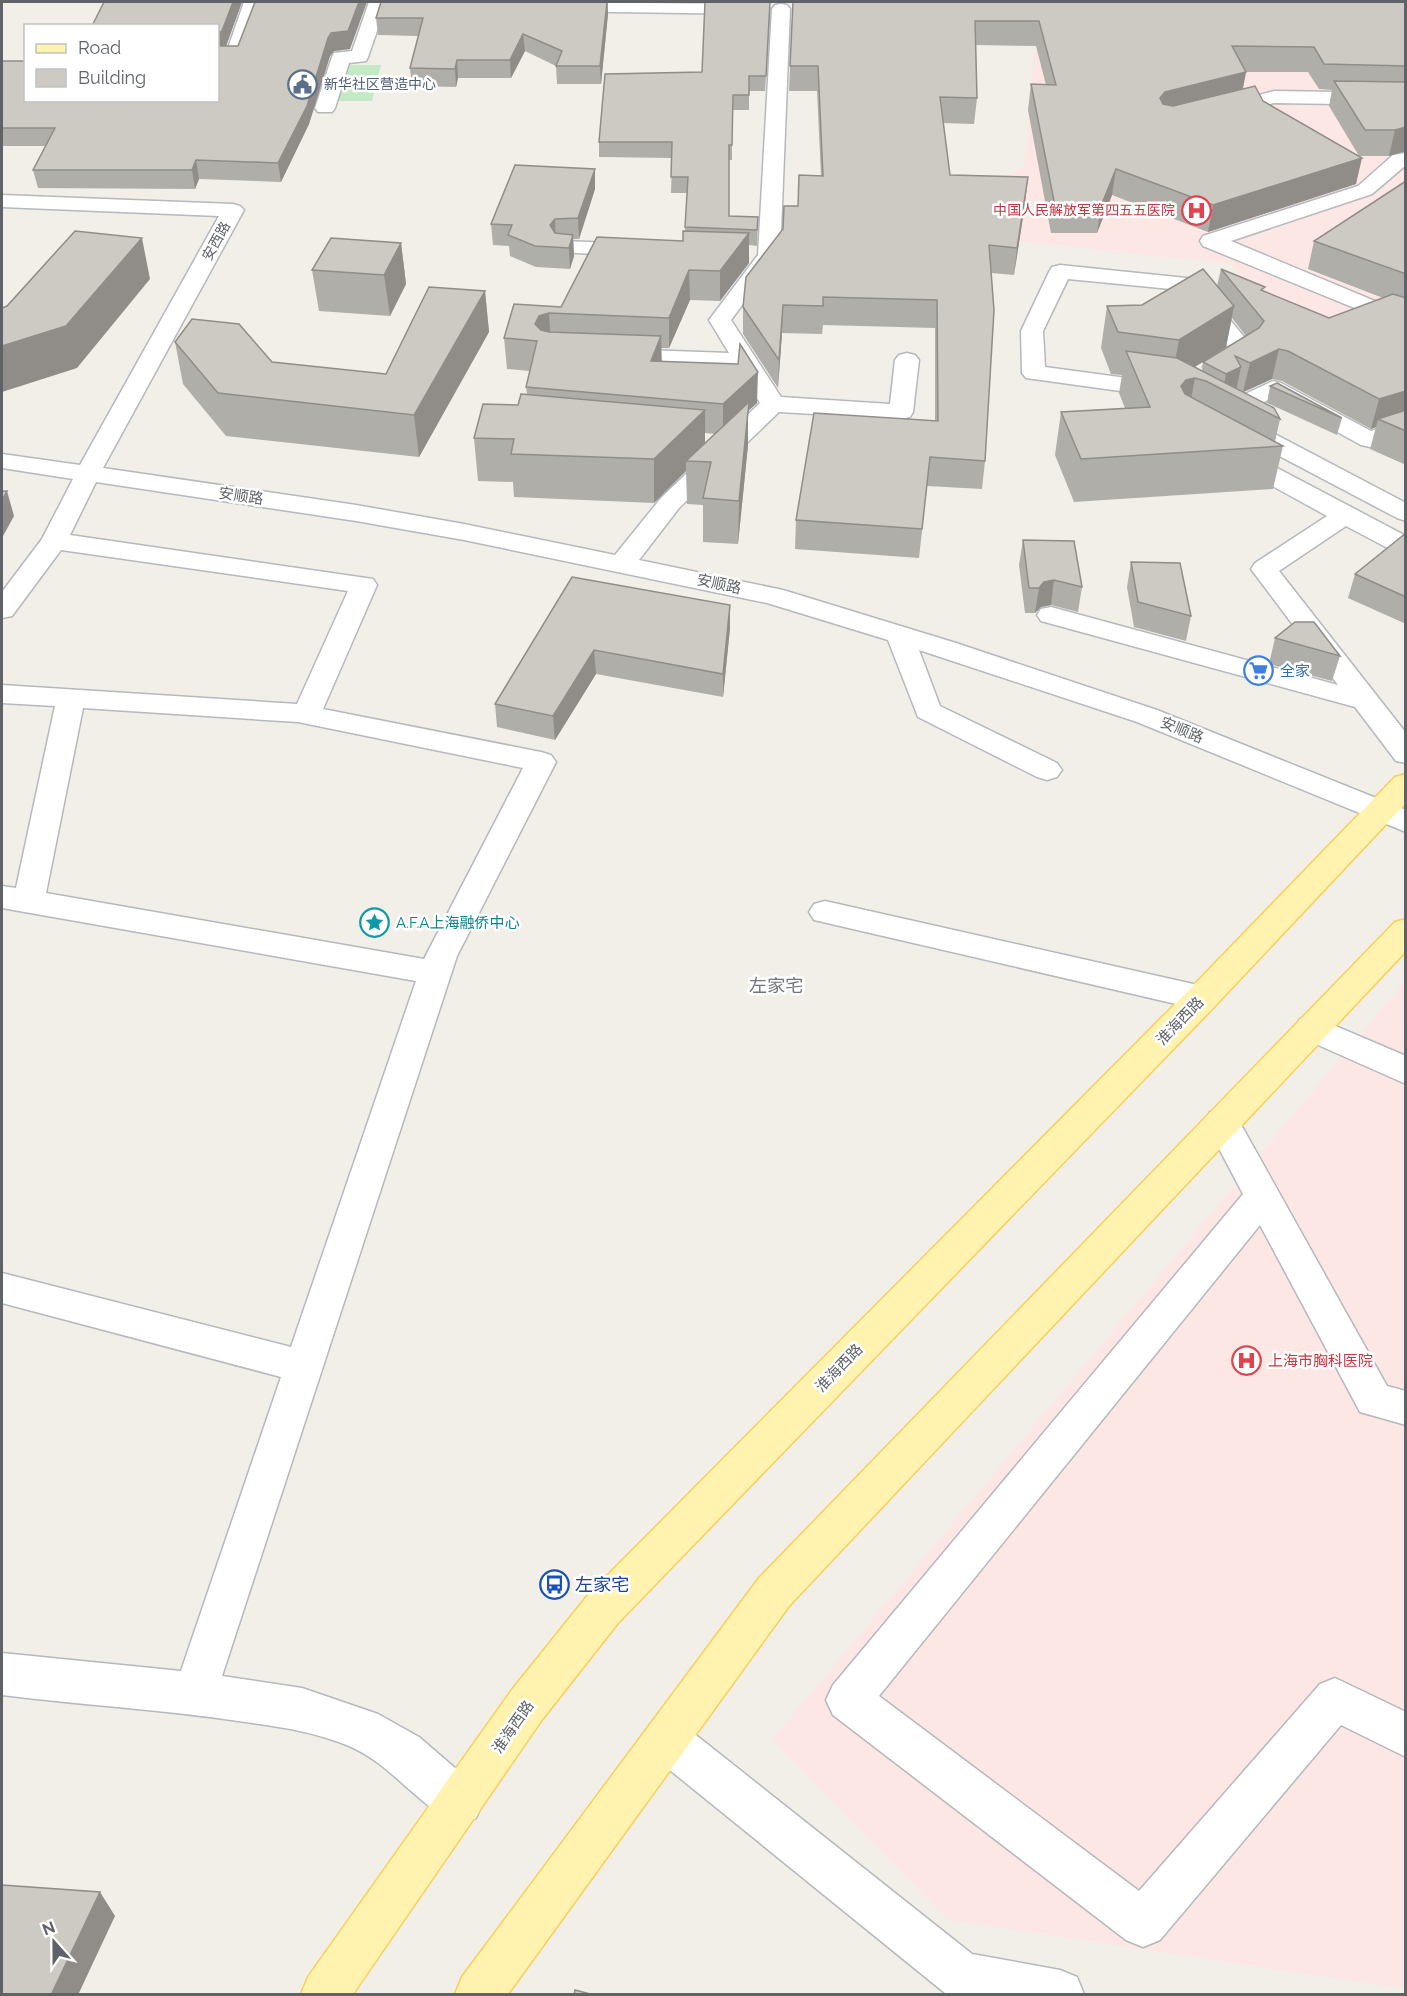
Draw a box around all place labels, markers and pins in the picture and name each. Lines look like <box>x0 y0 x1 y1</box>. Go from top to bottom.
public building icon: 新华社区营造中心 <box>287 68 319 100</box>
place label: 新华社区营造中心 <box>324 76 436 92</box>
hospital icon: 中国人民解放军第四五五医院 <box>1180 194 1212 226</box>
place label: 中国人民解放军第四五五医院 <box>993 202 1175 218</box>
supermarket icon: 全家 <box>1243 655 1275 687</box>
place label: 全家 <box>1280 662 1310 680</box>
place icon: A.F.A上海融侨中心 <box>359 907 391 939</box>
place label: A.F.A上海融侨中心 <box>396 914 519 932</box>
hospital icon: 上海市胸科医院 <box>1231 1345 1263 1377</box>
place label: 上海市胸科医院 <box>1268 1352 1373 1370</box>
bus stop icon: 左家宅 <box>538 1569 570 1601</box>
place label: 左家宅 <box>575 1574 629 1595</box>

